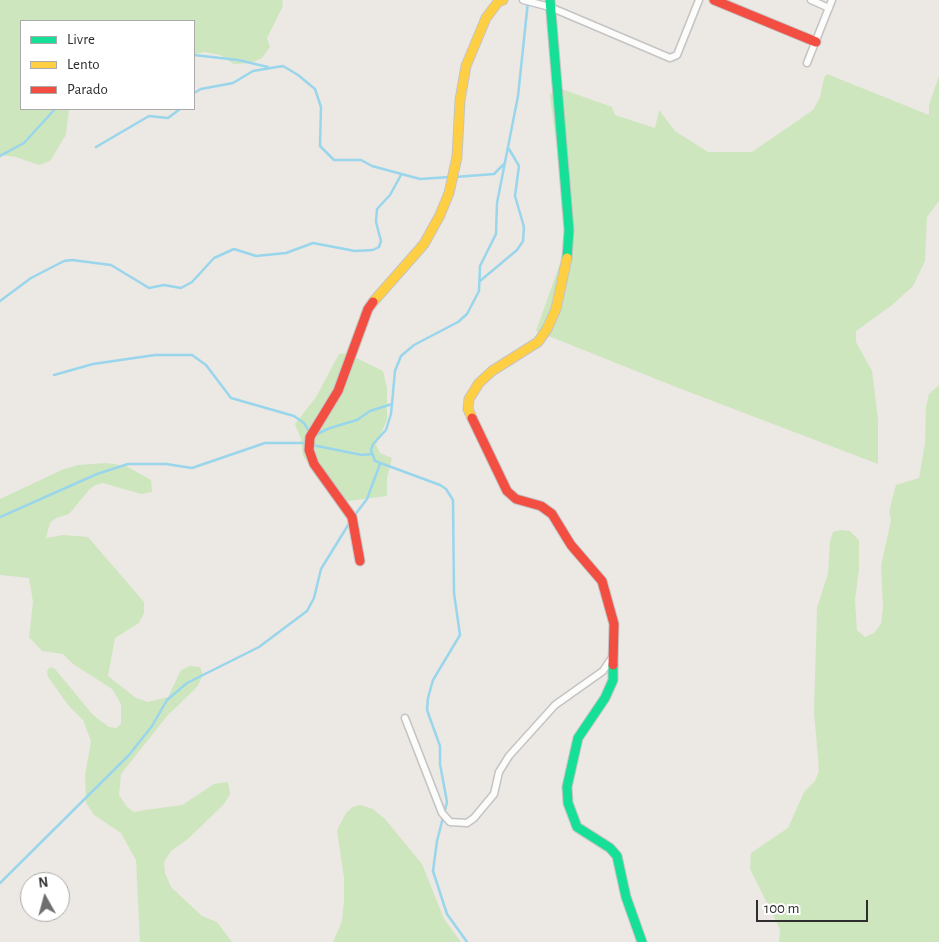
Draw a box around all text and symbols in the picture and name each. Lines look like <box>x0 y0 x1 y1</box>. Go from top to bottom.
legend <box>20 20 195 110</box>
text: Livre <box>67 32 95 47</box>
text: Lento <box>67 57 100 72</box>
text: Parado <box>67 82 108 97</box>
north arrow <box>20 872 70 922</box>
text: N <box>38 876 49 891</box>
scale bar <box>759 890 872 922</box>
text: 100 m <box>764 901 799 916</box>

